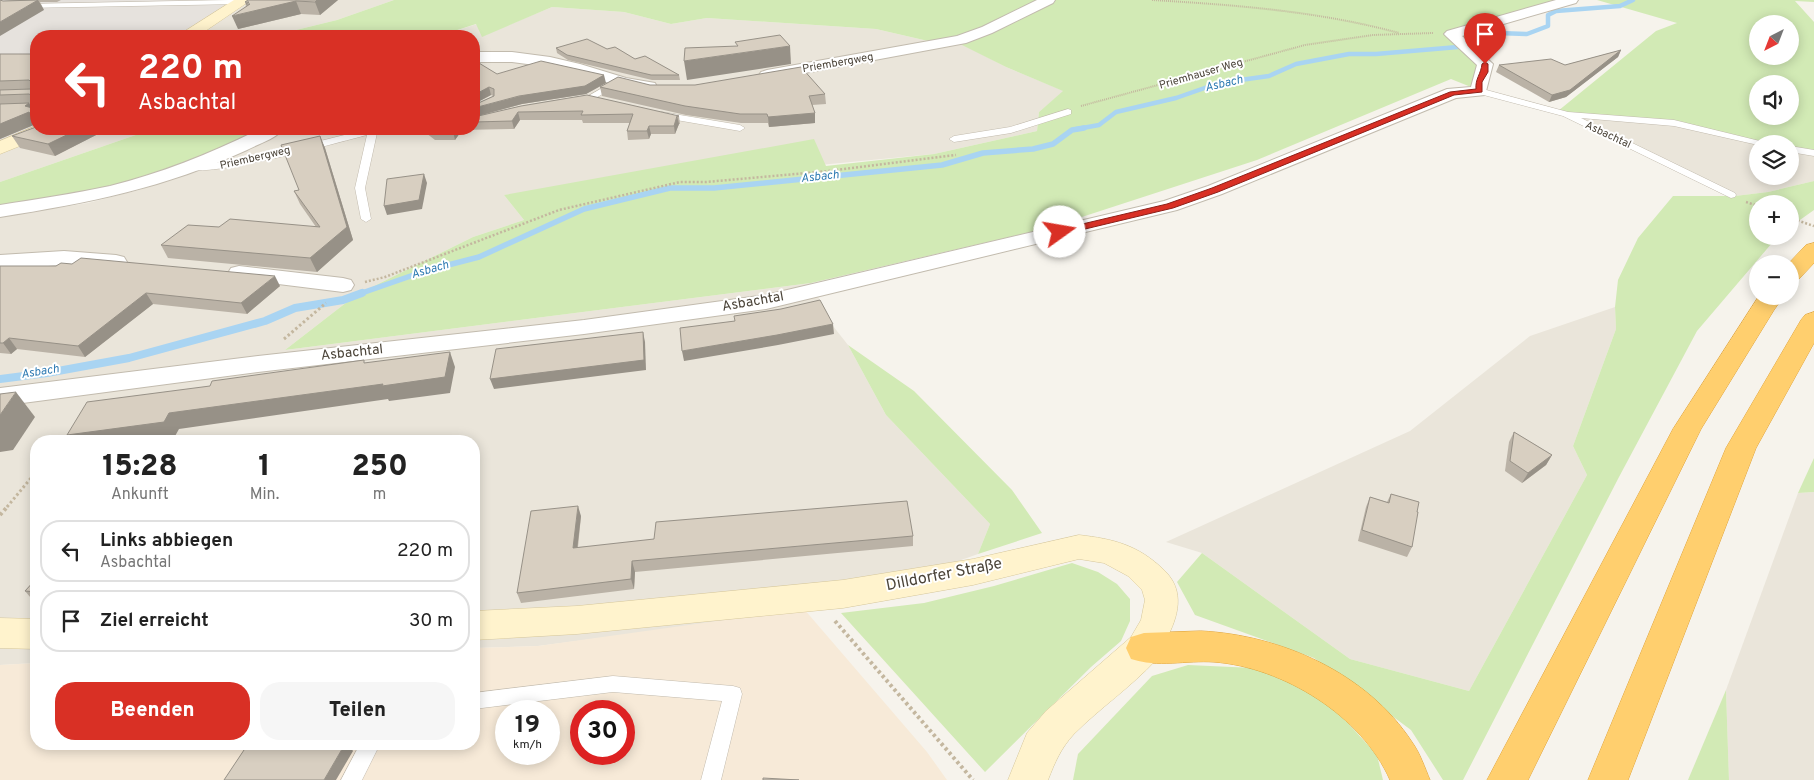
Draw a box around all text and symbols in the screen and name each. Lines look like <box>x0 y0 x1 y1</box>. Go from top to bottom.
pin <box>1464 13 1506 64</box>
north arrow <box>1749 15 1799 65</box>
map controls <box>1749 15 1799 305</box>
icon: arrive <box>1471 20 1499 48</box>
text: 220 m <box>138 47 243 91</box>
icon: left <box>55 50 120 115</box>
street label: Priembergweg <box>801 50 875 76</box>
street label: Priemhauser Weg <box>1157 55 1245 93</box>
water label: Asbach <box>1204 72 1245 96</box>
button: sound <box>1749 75 1799 125</box>
text: Asbachtal <box>138 90 236 117</box>
street label: Asbachtal <box>1583 118 1633 152</box>
button: layers <box>1749 135 1799 185</box>
street label: Priembergweg <box>218 143 292 173</box>
water label: Asbach <box>800 167 840 187</box>
button: + <box>1749 195 1799 245</box>
position arrow <box>1033 205 1085 257</box>
button: − <box>1749 255 1799 305</box>
water label: Asbach <box>409 257 451 283</box>
street label: Asbachtal <box>721 288 785 316</box>
street label: Asbachtal <box>320 341 384 365</box>
water label: Asbach <box>20 361 61 383</box>
text: 15:28 <box>102 449 178 486</box>
text: 1 <box>258 449 271 486</box>
text: 250 <box>351 449 408 486</box>
text: Ankunft <box>111 485 169 505</box>
text: Min. <box>250 485 279 505</box>
text: m <box>373 485 386 505</box>
text: Links abbiegen <box>100 529 233 553</box>
icon: left <box>57 537 85 565</box>
text: 220 m <box>397 539 453 563</box>
text: Asbachtal <box>100 553 171 573</box>
street label: Dilldorfer Straße <box>884 554 1004 596</box>
icon: arrive <box>57 607 85 635</box>
text: Ziel erreicht <box>100 609 209 633</box>
text: 30 m <box>409 609 453 633</box>
button: Beenden <box>55 682 250 740</box>
button: Teilen <box>260 682 455 740</box>
speed limit sign: 30 <box>570 700 635 765</box>
text: 19 <box>515 710 540 742</box>
text: km/h <box>513 737 542 753</box>

